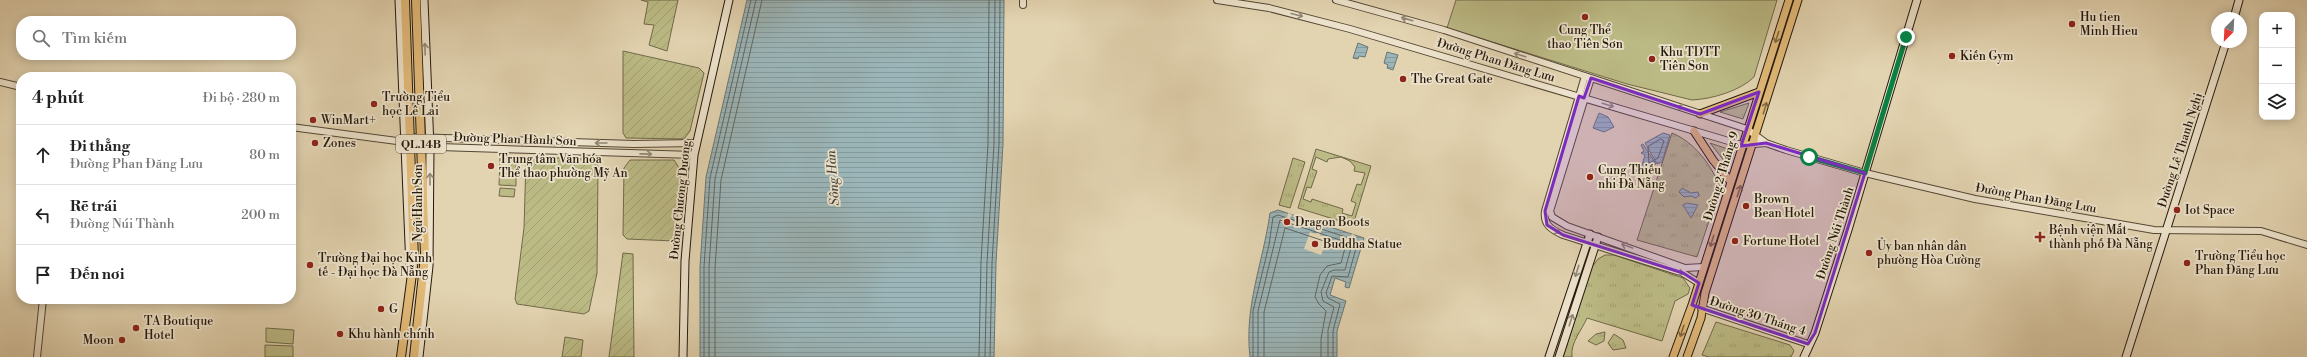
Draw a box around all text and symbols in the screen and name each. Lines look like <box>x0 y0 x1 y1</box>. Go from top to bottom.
place label: Hu tien Minh Hieu <box>2080 10 2138 39</box>
one-way arrow <box>1290 12 1303 20</box>
marker: Cung Thể thao Tiên Sơn <box>1580 12 1590 22</box>
north arrow <box>2211 12 2247 48</box>
map controls <box>2259 12 2295 120</box>
button: + <box>2259 12 2295 48</box>
one-way arrow <box>1400 15 1413 22</box>
search box <box>16 16 296 60</box>
marker: Hu tien Minh Hieu <box>2067 19 2077 29</box>
place label: Cung Thể thao Tiên Sơn <box>1547 23 1623 52</box>
icon: search <box>30 27 52 49</box>
route end <box>1897 28 1915 46</box>
text: Tìm kiếm <box>62 29 127 48</box>
one-way arrow <box>1773 30 1780 43</box>
street label: Đường Phan Đăng Lưu <box>1435 35 1557 86</box>
one-way arrow <box>421 43 429 56</box>
place label: Khu TDTT Tiên Sơn <box>1660 45 1720 74</box>
button: − <box>2259 48 2295 84</box>
place label: Kiến Gym <box>1960 49 2014 64</box>
one-way arrow <box>1514 51 1527 58</box>
marker: Kiến Gym <box>1947 51 1957 61</box>
marker: Khu TDTT Tiên Sơn <box>1647 54 1657 64</box>
place label: The Great Gate <box>1411 72 1493 87</box>
marker: The Great Gate <box>1398 74 1408 84</box>
button: layers <box>2259 84 2295 120</box>
text: 4 phút <box>32 87 84 109</box>
text: Đi bộ · 280 m <box>203 90 280 106</box>
place label: Trường Tiểu học Lê Lai <box>382 90 450 119</box>
street label: Đường Lê Thanh Nghị <box>2155 91 2206 209</box>
marker: Trường Tiểu học Lê Lai <box>369 99 379 109</box>
one-way arrow <box>1762 101 1769 114</box>
one-way arrow <box>1601 102 1614 109</box>
one-way arrow <box>1677 104 1690 111</box>
place label: WinMart+ <box>320 113 376 128</box>
marker: WinMart+ <box>308 115 318 125</box>
street label: Đường Phan Hành Sơn <box>453 130 577 149</box>
street label: Đường 2 Tháng 9 <box>1701 130 1742 223</box>
road number: QL.14B <box>396 135 446 153</box>
place label: Zones <box>323 136 356 151</box>
text: Đi thẳng <box>70 137 130 156</box>
marker: Zones <box>310 138 320 148</box>
one-way arrow <box>595 139 608 146</box>
street label: Đường Chương Dương <box>667 139 694 260</box>
icon: ahead <box>32 144 54 166</box>
text: 80 m <box>249 147 280 163</box>
route start <box>1800 148 1818 166</box>
water label: Sông Hàn <box>823 149 843 206</box>
one-way arrow <box>639 150 652 158</box>
place label: Trung tâm Văn hóa Thể thao phường Mỹ An <box>499 152 628 181</box>
text: Đường Phan Đăng Lưu <box>70 156 203 172</box>
marker: Trung tâm Văn hóa Thể thao phường Mỹ An <box>486 161 496 171</box>
place label: Cung Thiếu nhi Đà Nẵng <box>1598 163 1666 192</box>
street label: Ngũ Hành Sơn <box>411 164 426 242</box>
marker: Cung Thiếu nhi Đà Nẵng <box>1585 172 1595 182</box>
one-way arrow <box>426 173 434 186</box>
street label: Đường Phan Đăng Lưu <box>1974 180 2098 217</box>
one-way arrow <box>1736 185 1743 198</box>
street label: Đường Núi Thành <box>1813 185 1858 281</box>
place label: Brown Bean Hotel <box>1753 192 1815 221</box>
text: Rẽ trái <box>70 197 117 216</box>
marker: Brown Bean Hotel <box>1741 201 1751 211</box>
place label: Iot Space <box>2185 203 2235 218</box>
icon: left <box>32 204 54 226</box>
marker: Iot Space <box>2172 205 2182 215</box>
text: 200 m <box>241 207 280 223</box>
place label: Dragon Boots <box>1295 215 1369 230</box>
text: Đường Núi Thành <box>70 216 175 232</box>
marker: Dragon Boots <box>1282 217 1292 227</box>
place label: Bệnh viện Mắt thành phố Đà Nẵng <box>2048 223 2154 252</box>
one-way arrow <box>1549 227 1561 235</box>
marker: Bệnh viện Mắt thành phố Đà Nẵng <box>2034 231 2046 243</box>
one-way arrow <box>1708 234 1715 247</box>
place label: Fortune Hotel <box>1743 234 1820 249</box>
marker: Fortune Hotel <box>1730 236 1740 246</box>
place label: Buddha Statue <box>1322 237 1402 252</box>
place label: Ủy ban nhân dân phường Hòa Cường <box>1877 237 1981 268</box>
marker: Buddha Statue <box>1310 239 1320 249</box>
one-way arrow <box>1621 242 1633 250</box>
marker: Ủy ban nhân dân phường Hòa Cường <box>1864 248 1874 258</box>
place label: Trường Tiểu học Phan Đăng Lưu <box>2195 249 2286 278</box>
place label: Trường Đại học Kinh tế - Đại học Đà Nẵng <box>318 251 432 280</box>
marker: Trường Tiểu học Phan Đăng Lưu <box>2182 258 2192 268</box>
marker: Trường Đại học Kinh tế - Đại học Đà Nẵng <box>305 260 315 270</box>
icon: arrive <box>32 264 54 286</box>
one-way arrow <box>1573 264 1580 277</box>
text: Đến nơi <box>70 265 124 284</box>
one-way arrow <box>1672 269 1684 277</box>
street label: Đường 30 Tháng 4 <box>1708 294 1808 339</box>
place label: G <box>389 302 398 317</box>
marker: G <box>376 304 386 314</box>
place label: TA Boutique Hotel <box>144 314 213 343</box>
one-way arrow <box>1568 314 1575 327</box>
marker: TA Boutique Hotel <box>131 323 141 333</box>
one-way arrow <box>1677 324 1685 336</box>
place label: Khu hành chính <box>348 327 435 342</box>
marker: Khu hành chính <box>335 329 345 339</box>
place label: Moon <box>83 333 114 348</box>
marker: Moon <box>117 335 127 345</box>

